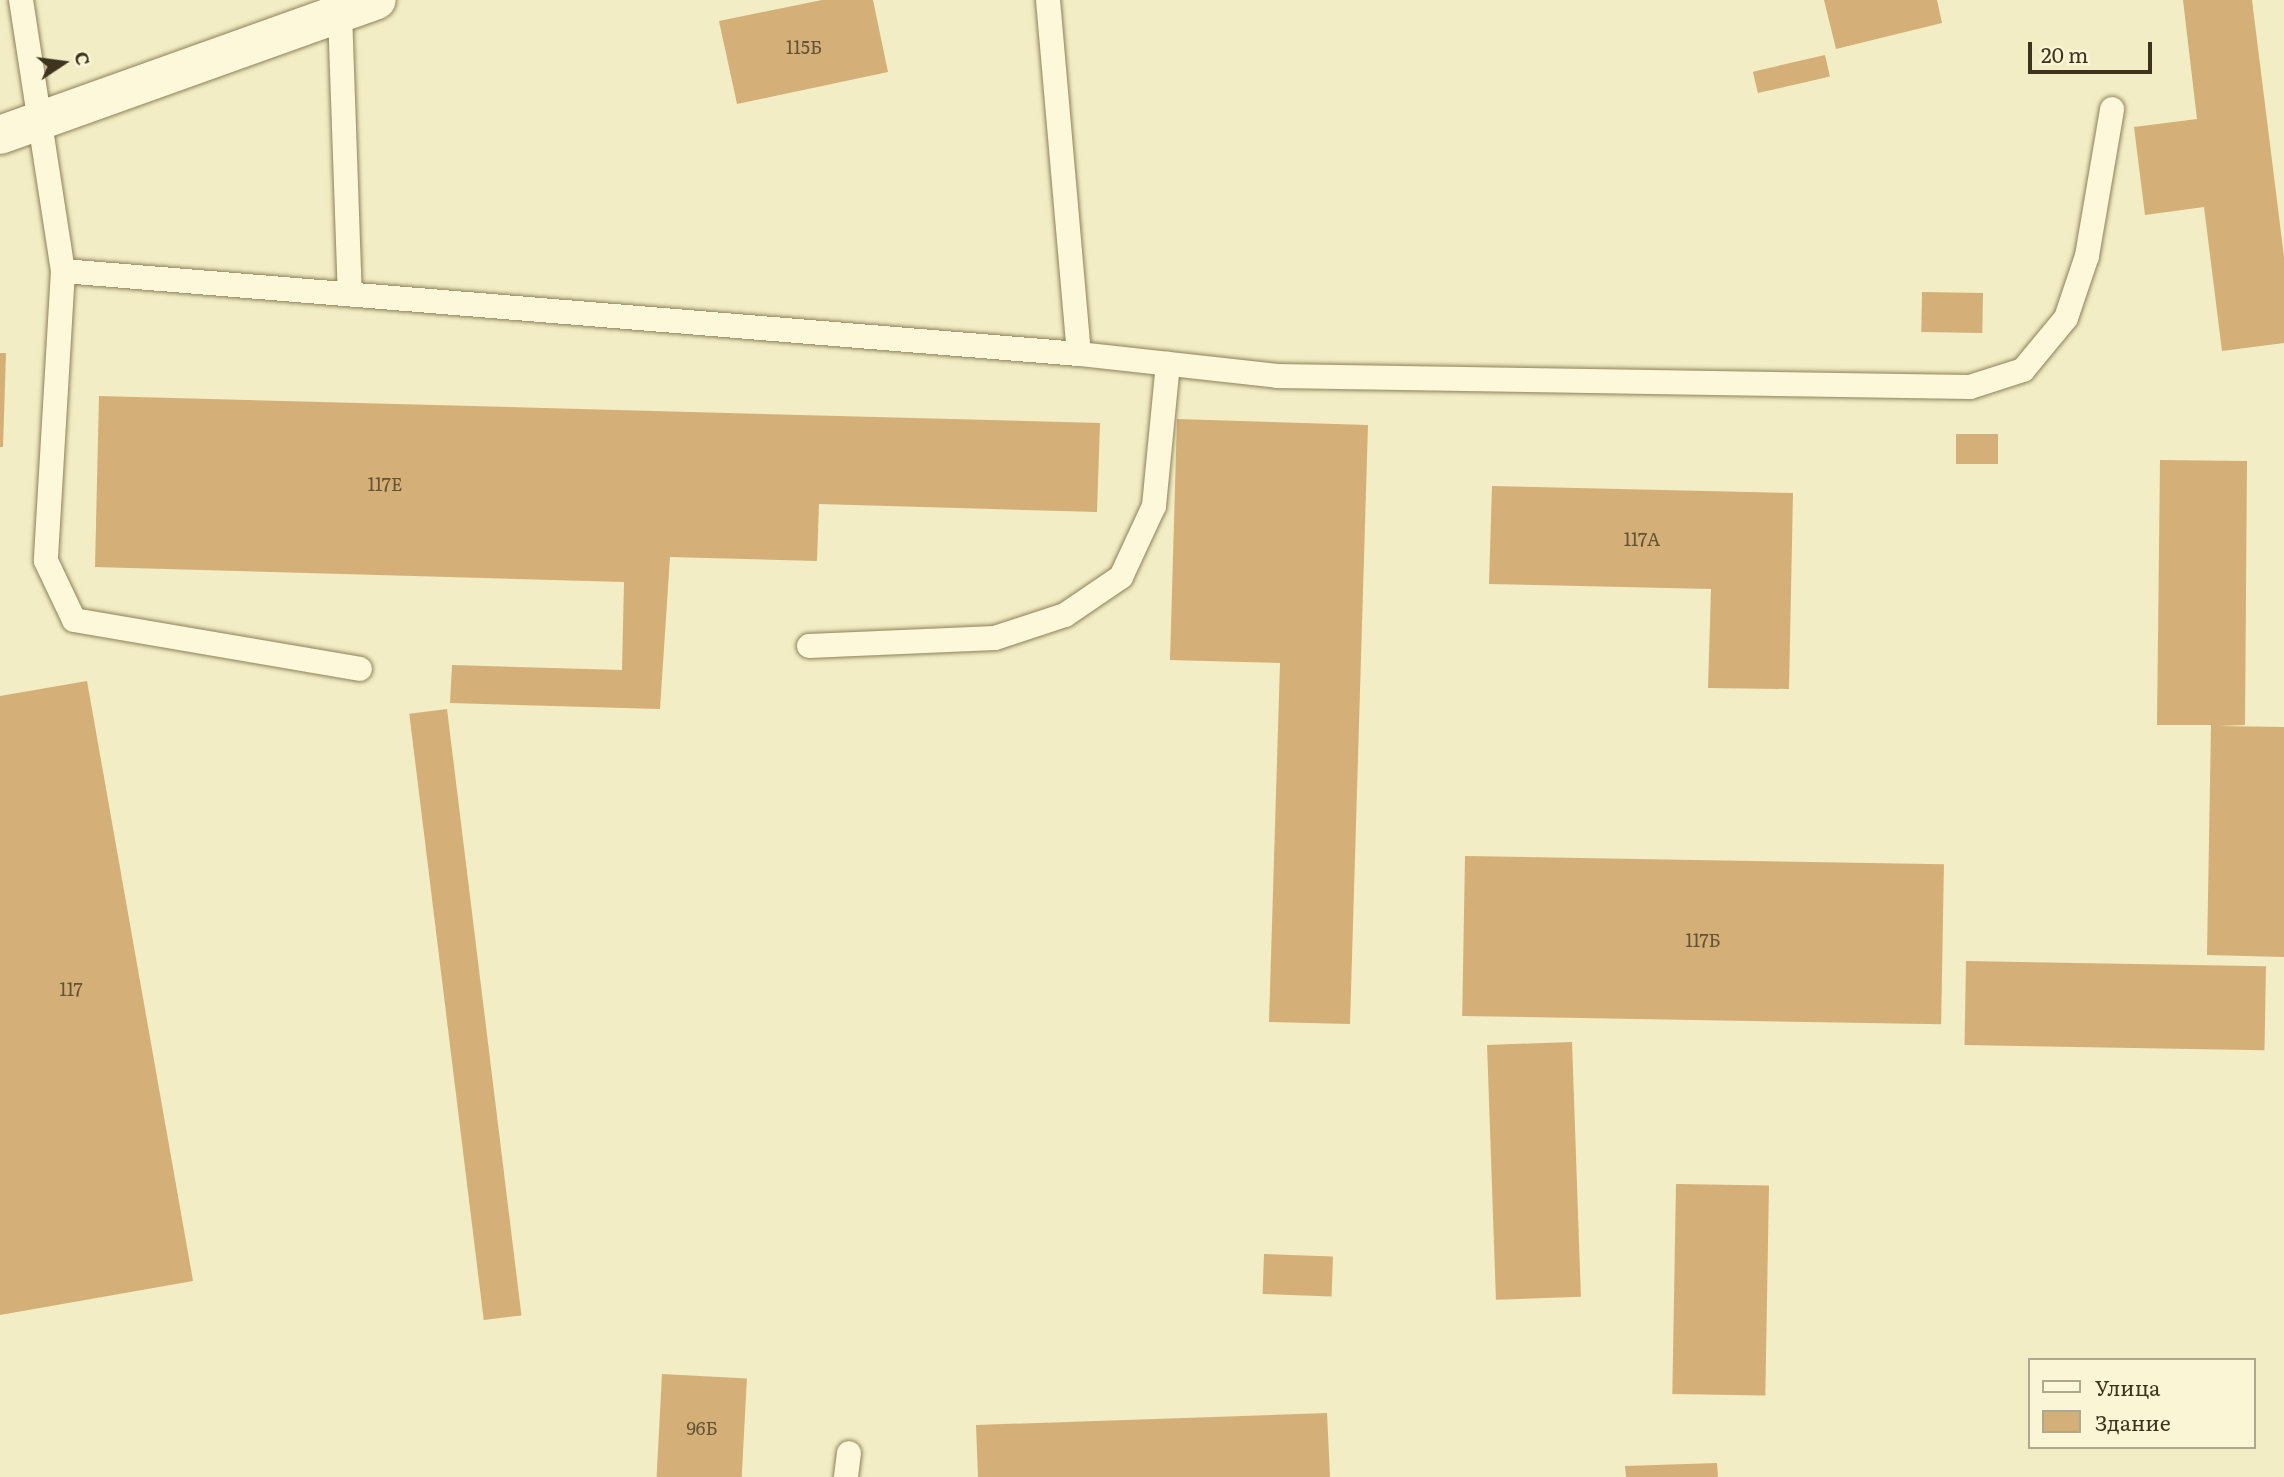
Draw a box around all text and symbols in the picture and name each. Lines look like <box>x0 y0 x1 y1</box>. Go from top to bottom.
north arrow <box>28 28 98 98</box>
scale bar <box>2032 28 2156 72</box>
house number: 115Б <box>786 36 822 58</box>
text: 20 m <box>2041 38 2088 69</box>
text: С <box>68 49 99 68</box>
house number: 117Е <box>368 473 402 495</box>
house number: 117А <box>1624 528 1660 550</box>
house number: 117Б <box>1685 929 1721 951</box>
house number: 117 <box>59 978 83 1000</box>
legend <box>2028 1358 2256 1449</box>
text: Улица <box>2095 1371 2160 1402</box>
text: Здание <box>2095 1406 2171 1437</box>
house number: 96Б <box>686 1417 718 1439</box>

